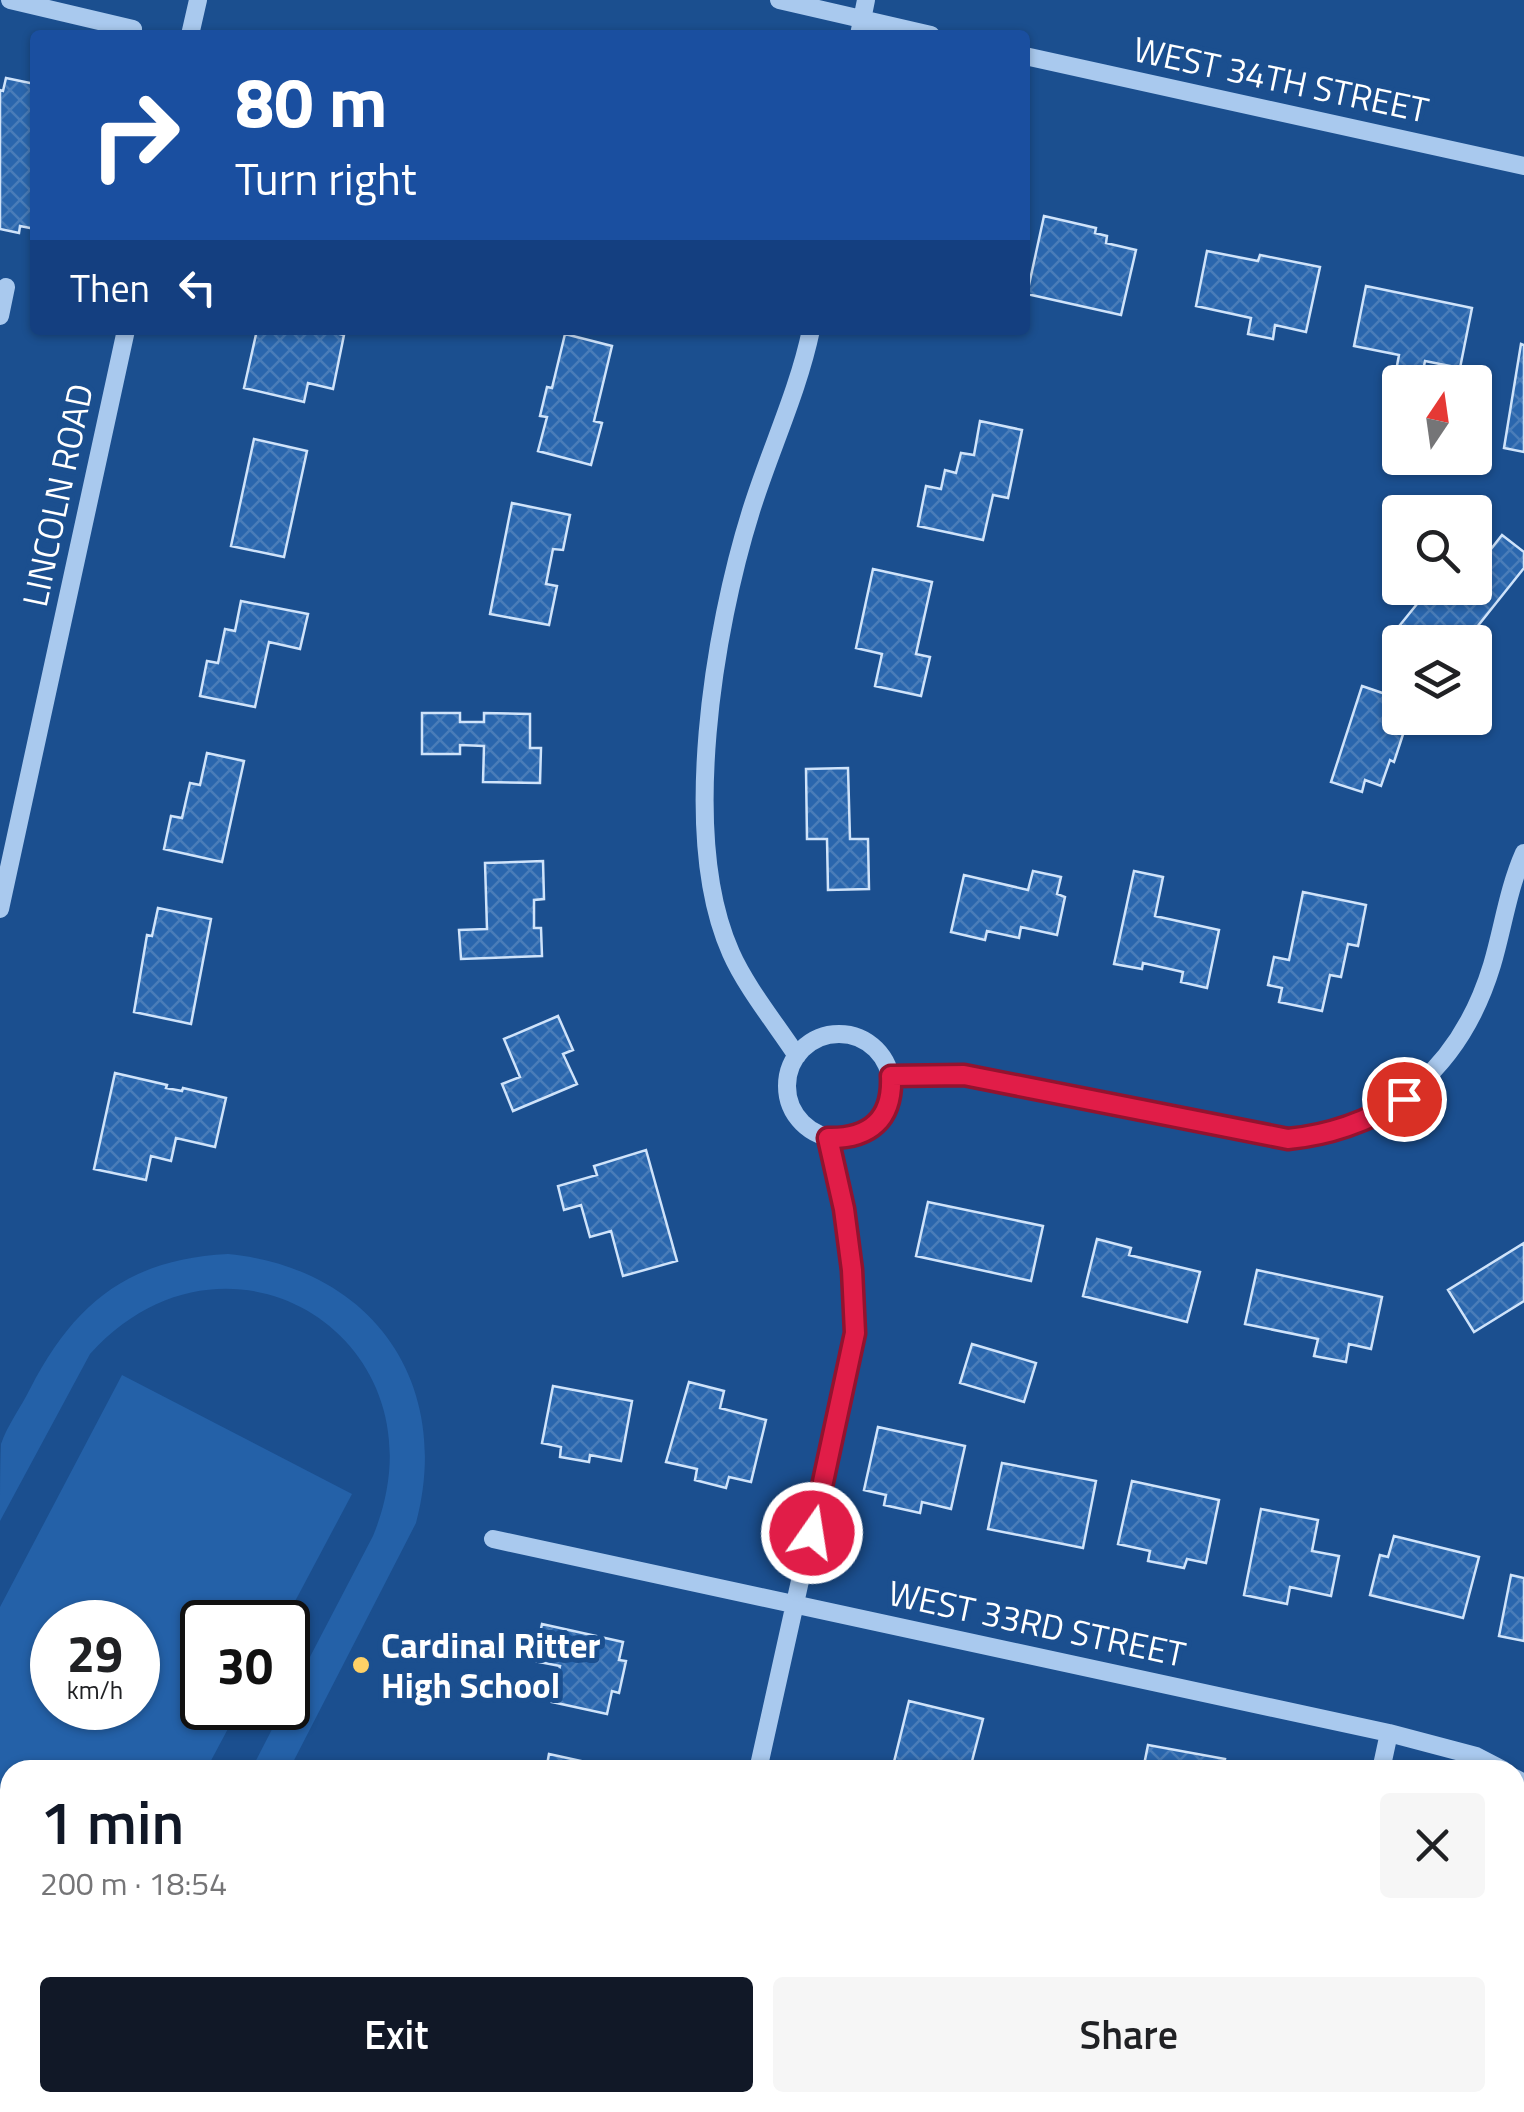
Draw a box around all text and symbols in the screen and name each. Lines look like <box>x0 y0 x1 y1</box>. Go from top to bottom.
street label: WEST 34TH STREET <box>1128 21 1434 137</box>
text: 80 m <box>235 48 388 154</box>
icon: right <box>70 70 200 200</box>
text: Turn right <box>235 144 417 212</box>
text: Then <box>70 259 150 317</box>
icon: left <box>170 260 225 315</box>
north arrow <box>1382 365 1492 475</box>
map controls <box>1382 365 1492 735</box>
street label: LINCOLN ROAD <box>7 379 107 611</box>
button: search <box>1382 495 1492 605</box>
button: layers <box>1382 625 1492 735</box>
pin <box>1362 1057 1447 1142</box>
icon: arrive <box>1377 1072 1432 1127</box>
position arrow <box>760 1481 864 1585</box>
street label: WEST 33RD STREET <box>883 1565 1191 1681</box>
speed limit sign: 30 <box>180 1600 310 1730</box>
text: 29 <box>67 1615 123 1691</box>
place label: Cardinal Ritter High School <box>381 1618 601 1712</box>
marker: Cardinal Ritter High School <box>350 1654 372 1676</box>
text: km/h <box>67 1671 123 1709</box>
text: 1 min <box>40 1776 184 1867</box>
button: close <box>1380 1793 1485 1898</box>
text: 200 m · 18:54 <box>40 1859 227 1907</box>
button: Exit <box>40 1977 753 2092</box>
button: Share <box>773 1977 1485 2092</box>

